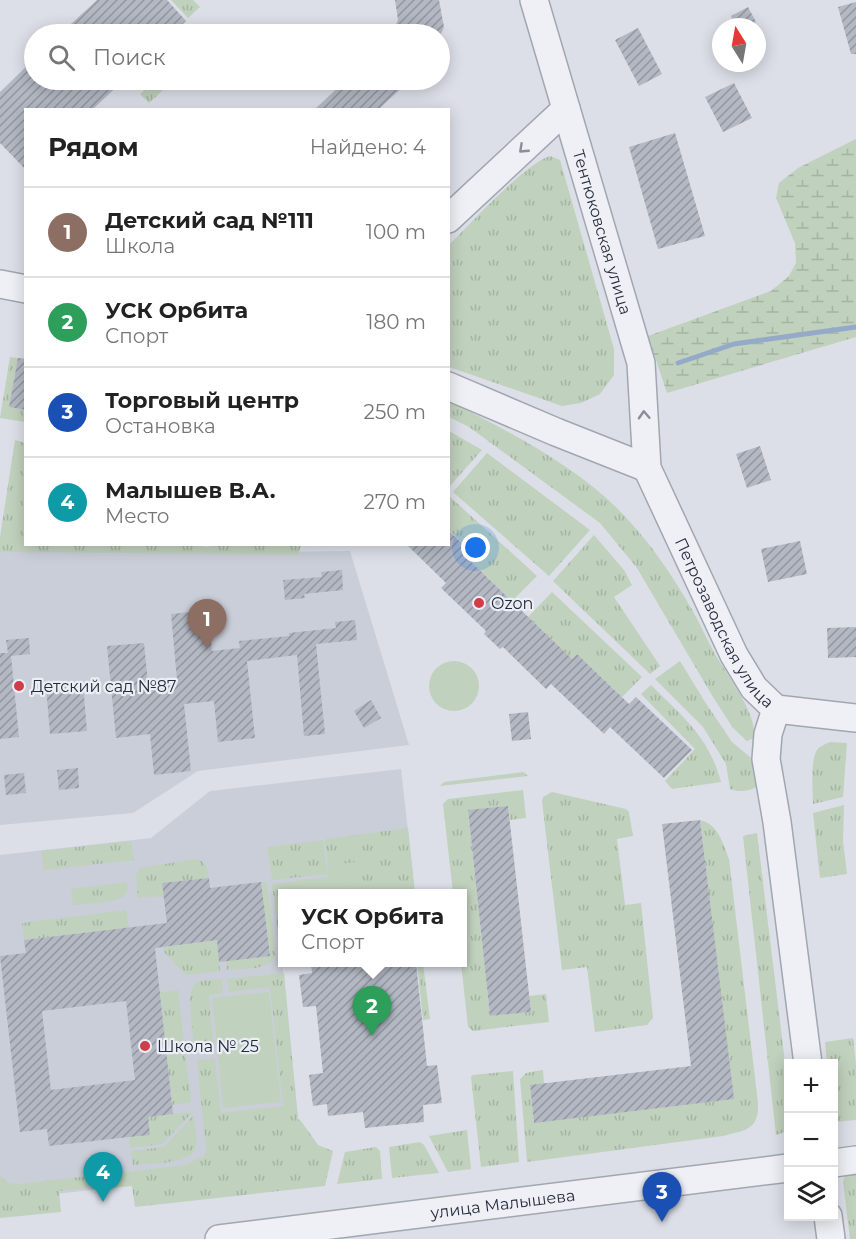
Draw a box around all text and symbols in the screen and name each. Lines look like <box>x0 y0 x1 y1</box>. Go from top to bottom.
north arrow <box>712 18 766 72</box>
search box <box>24 24 450 90</box>
icon: search <box>45 41 78 74</box>
text: Поиск <box>93 44 165 71</box>
text: Рядом <box>48 131 139 163</box>
text: Найдено: 4 <box>310 135 426 159</box>
one-way arrow <box>519 142 530 153</box>
street label: Тентюковская улица <box>569 148 635 317</box>
text: Детский сад №111 <box>105 207 314 234</box>
text: 1 <box>64 220 71 244</box>
text: 100 m <box>366 220 426 244</box>
text: Школа <box>105 234 175 258</box>
text: УСК Орбита <box>105 297 248 324</box>
text: 2 <box>62 310 73 334</box>
text: 180 m <box>366 310 426 334</box>
text: Спорт <box>105 324 168 348</box>
text: Торговый центр <box>105 387 299 414</box>
text: 3 <box>62 400 73 424</box>
text: 250 m <box>364 400 426 424</box>
one-way arrow <box>638 411 651 420</box>
text: Остановка <box>105 414 216 438</box>
text: Малышев В.А. <box>105 477 275 504</box>
text: 4 <box>61 490 74 514</box>
text: 270 m <box>364 490 426 514</box>
text: Место <box>105 504 169 528</box>
your location <box>461 533 490 562</box>
street label: Петрозаводская улица <box>671 535 778 712</box>
place label: Ozon <box>491 594 533 613</box>
marker: Ozon <box>472 596 486 610</box>
pin: 1 <box>188 600 226 649</box>
place label: Детский сад №87 <box>31 677 176 696</box>
marker: Детский сад №87 <box>12 679 26 693</box>
popup <box>278 889 467 967</box>
text: УСК Орбита <box>301 903 444 930</box>
text: Спорт <box>301 930 364 954</box>
pin: 2 <box>352 986 392 1036</box>
place label: Школа № 25 <box>157 1037 259 1056</box>
marker: Школа № 25 <box>138 1039 152 1053</box>
map controls <box>784 1059 838 1221</box>
button: + <box>784 1059 838 1113</box>
button: − <box>784 1113 838 1167</box>
pin: 4 <box>84 1152 122 1202</box>
button: layers <box>784 1167 838 1221</box>
pin: 3 <box>642 1172 682 1222</box>
street label: улица Малышева <box>429 1186 576 1223</box>

